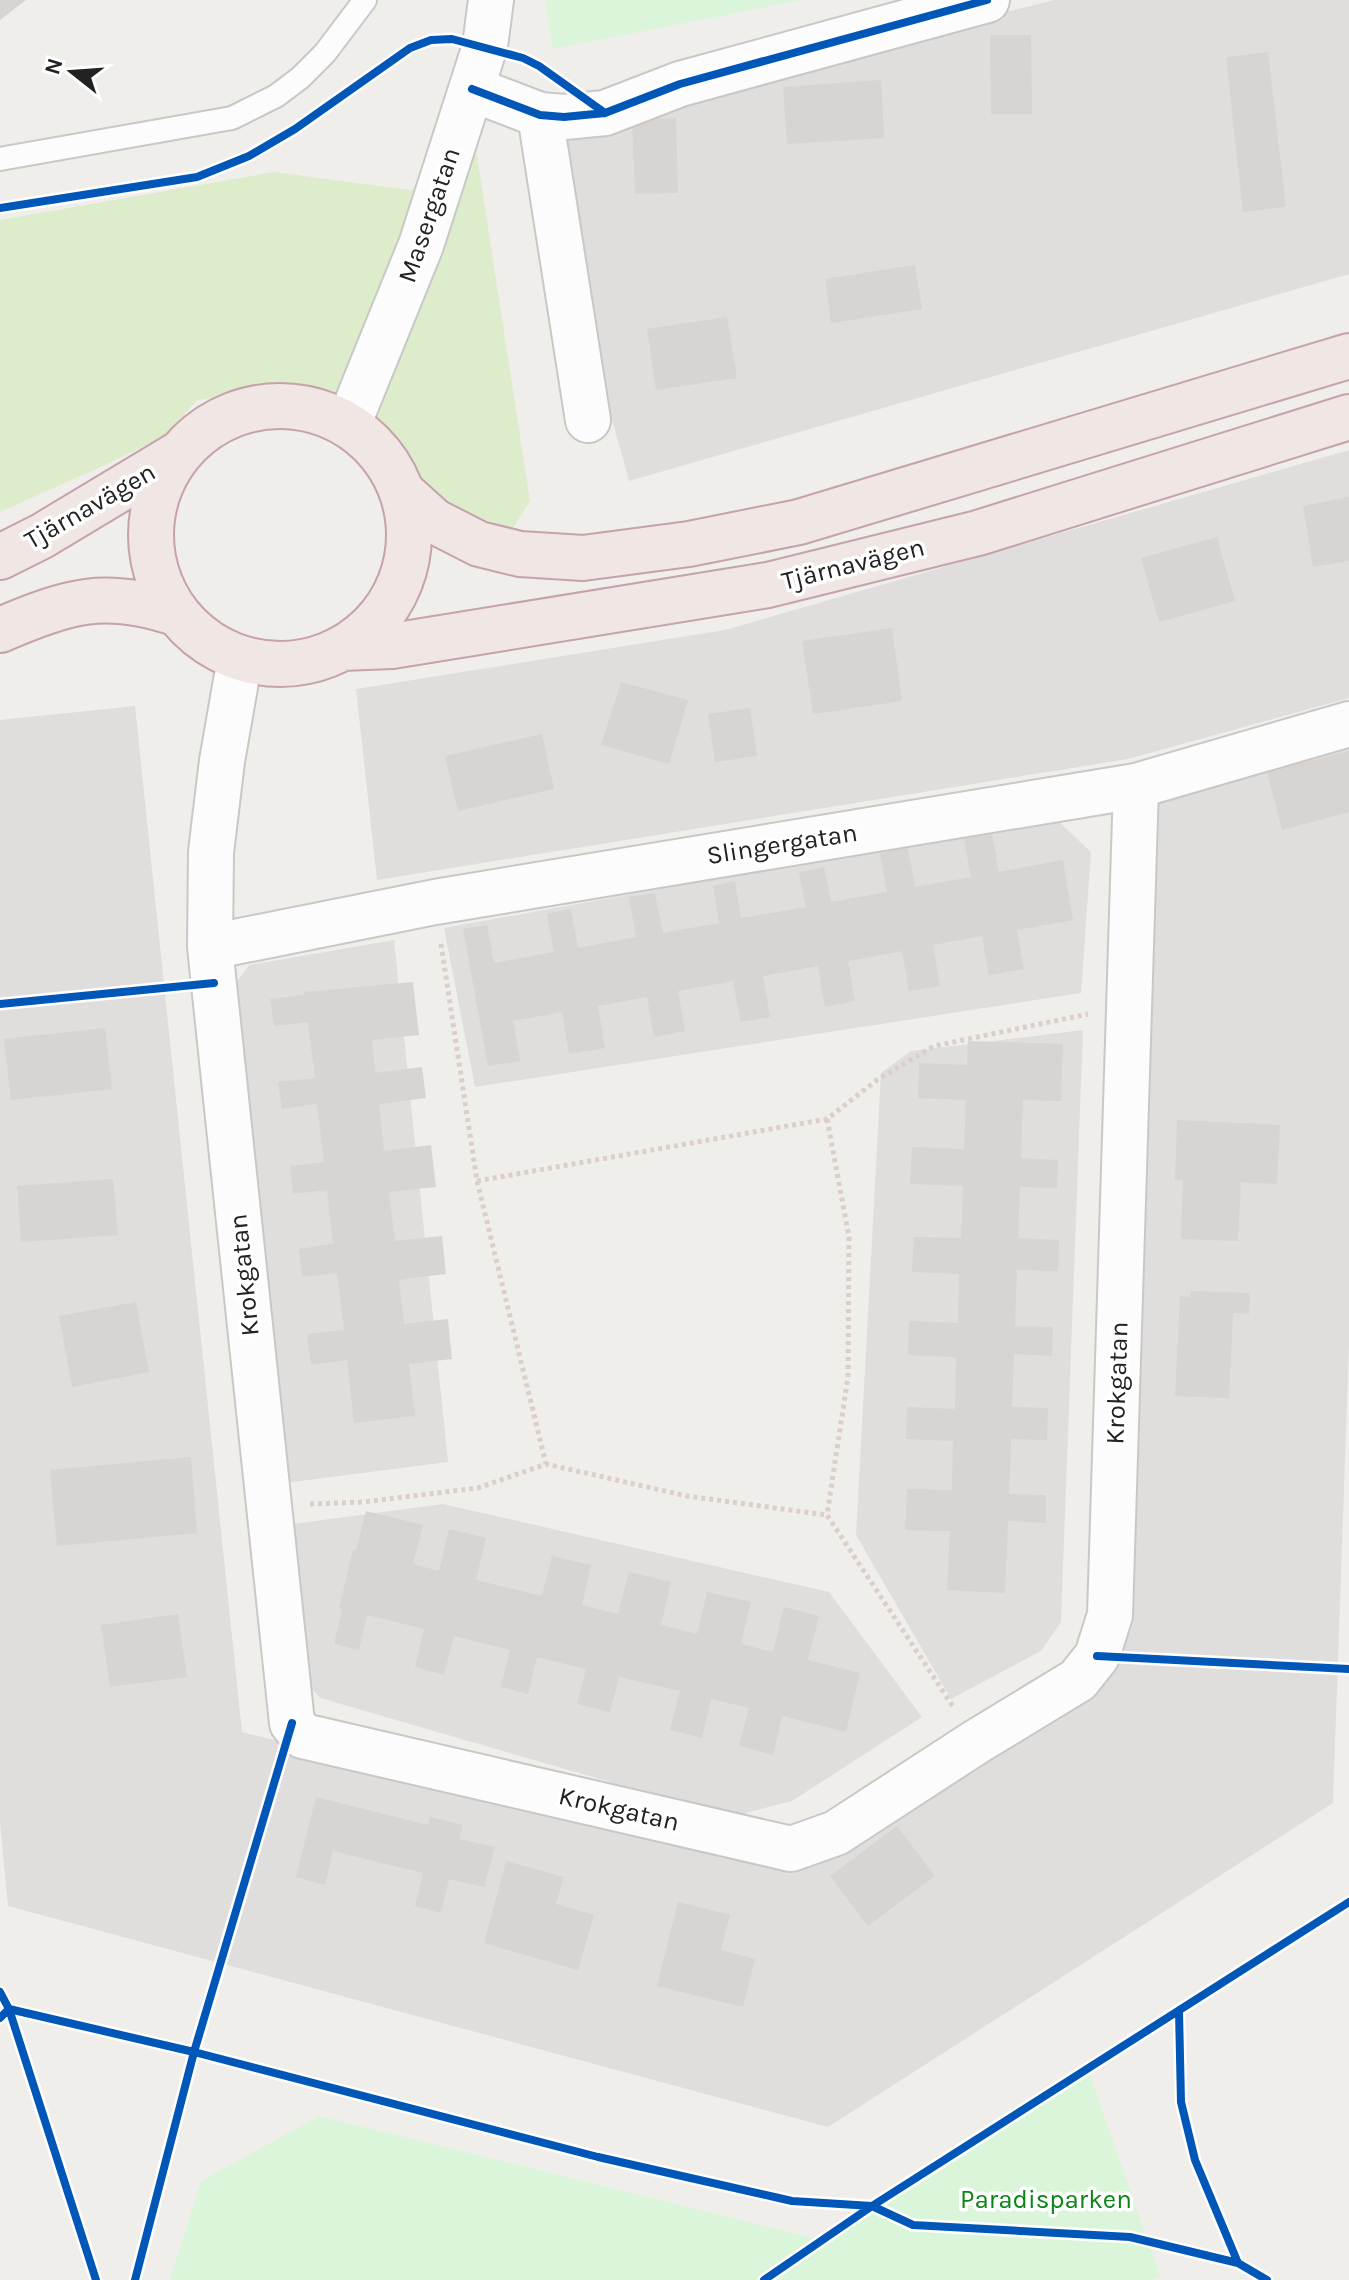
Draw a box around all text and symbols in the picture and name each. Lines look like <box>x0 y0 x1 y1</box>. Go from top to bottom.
north arrow <box>32 32 112 112</box>
text: N <box>39 55 69 78</box>
street label: Masergatan <box>391 143 467 287</box>
street label: Tjärnavägen <box>19 456 161 556</box>
street label: Tjärnavägen <box>778 531 928 597</box>
street label: Slingergatan <box>704 817 860 871</box>
street label: Krokgatan <box>222 1212 266 1338</box>
street label: Krokgatan <box>1099 1321 1135 1445</box>
street label: Krokgatan <box>556 1780 682 1838</box>
park label: Paradisparken <box>960 2184 1132 2215</box>

